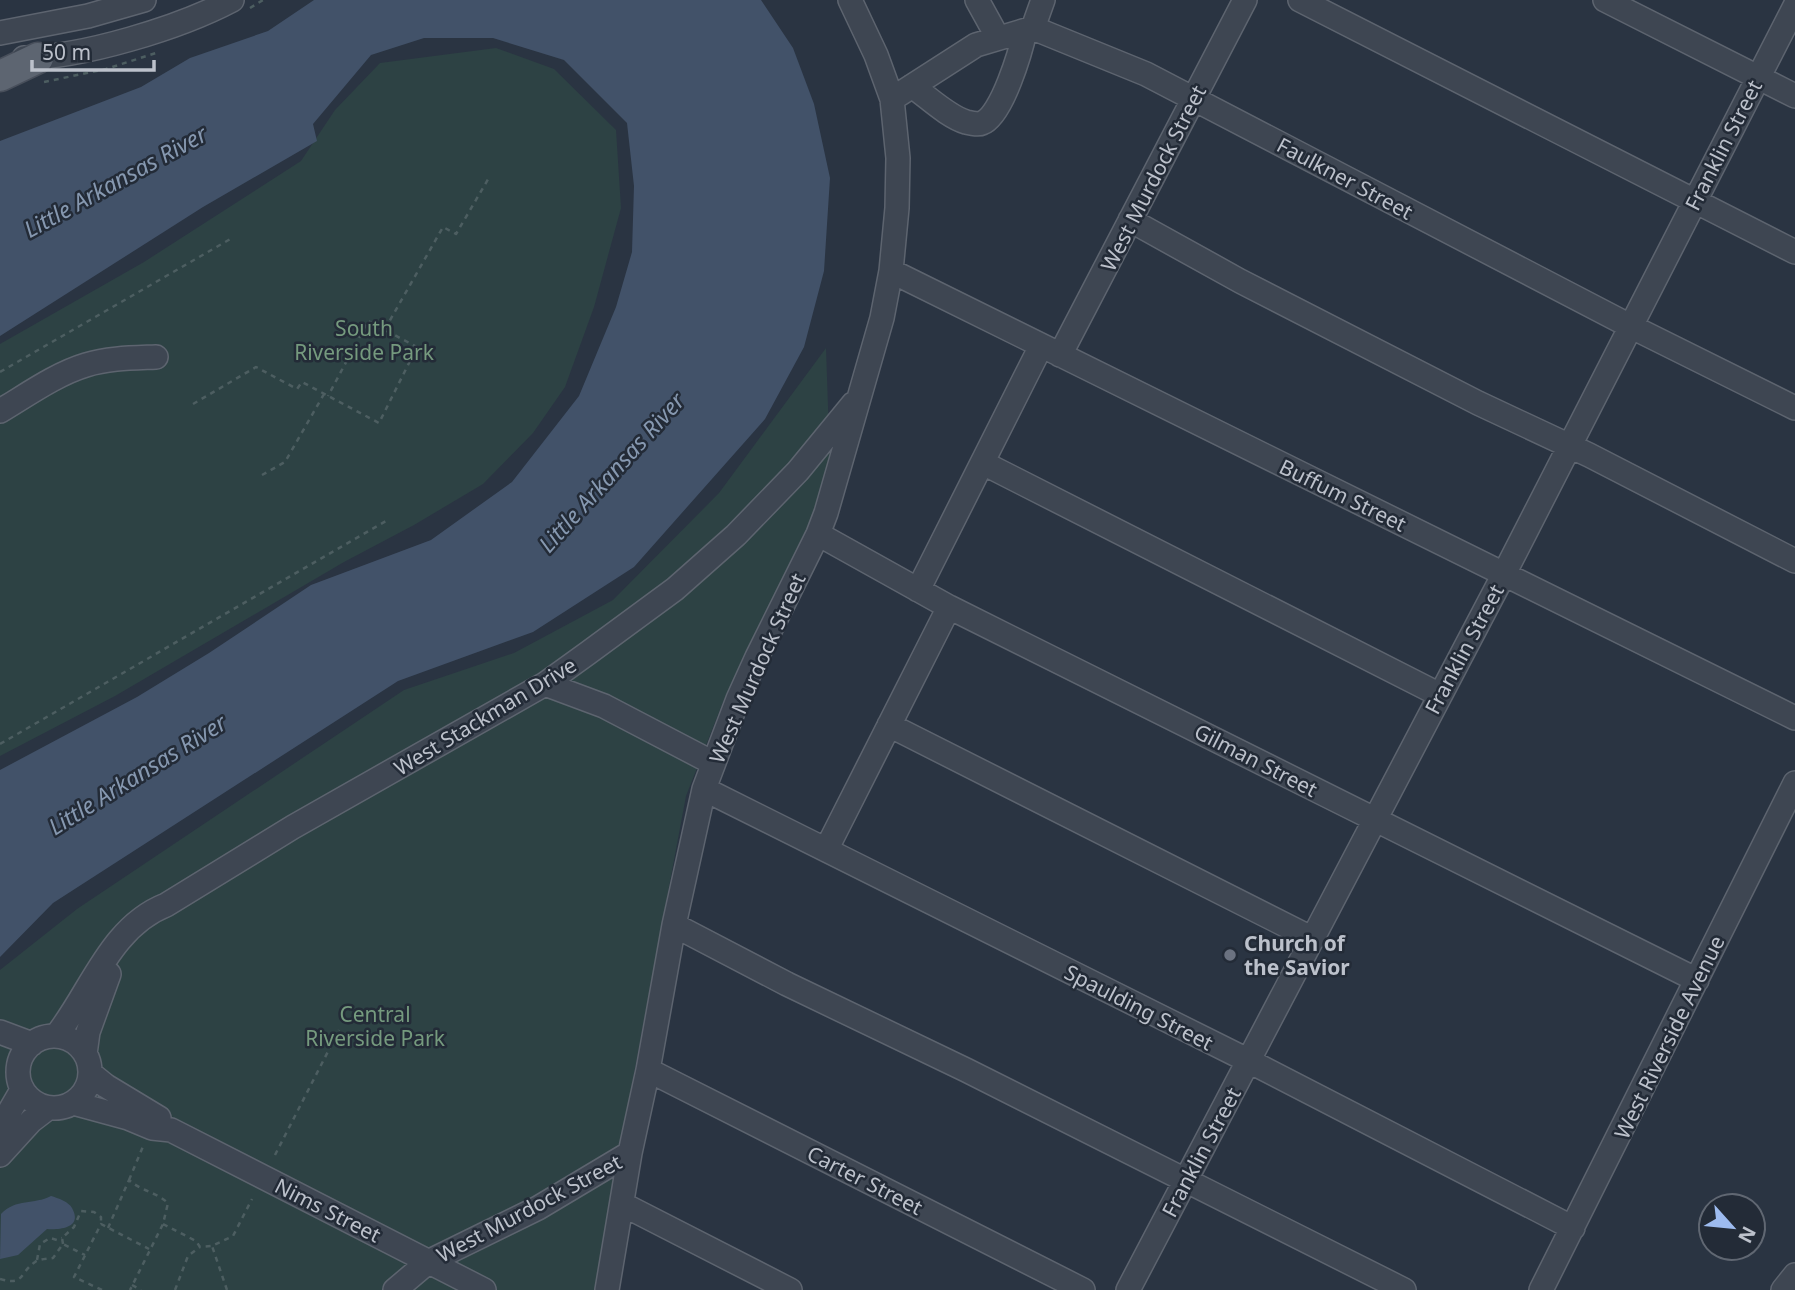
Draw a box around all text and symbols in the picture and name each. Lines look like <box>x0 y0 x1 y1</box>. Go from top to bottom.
scale bar <box>32 28 154 72</box>
text: 50 m <box>42 38 91 66</box>
street label: Franklin Street <box>1678 75 1768 215</box>
street label: West Murdock Street <box>1094 80 1212 276</box>
water label: Little Arkansas River <box>18 117 213 245</box>
street label: Faulkner Street <box>1272 130 1418 226</box>
park label: South Riverside Park <box>294 314 435 366</box>
water label: Little Arkansas River <box>531 385 692 559</box>
street label: Buffum Street <box>1275 452 1411 538</box>
street label: West Murdock Street <box>702 568 812 767</box>
street label: Franklin Street <box>1418 579 1510 719</box>
street label: West Stackman Drive <box>389 650 581 782</box>
water label: Little Arkansas River <box>42 706 233 842</box>
street label: Gilman Street <box>1190 717 1323 803</box>
place label: Church of the Savior <box>1244 929 1350 981</box>
street label: West Riverside Avenue <box>1608 931 1730 1143</box>
marker: Church of the Savior <box>1222 947 1238 963</box>
street label: Spaulding Street <box>1060 958 1218 1057</box>
park label: Central Riverside Park <box>305 1000 446 1052</box>
street label: Franklin Street <box>1155 1082 1247 1222</box>
street label: Carter Street <box>803 1139 928 1221</box>
street label: West Murdock Street <box>432 1147 627 1269</box>
street label: Nims Street <box>270 1171 386 1249</box>
north arrow <box>1697 1192 1767 1262</box>
text: N <box>1732 1222 1762 1248</box>

